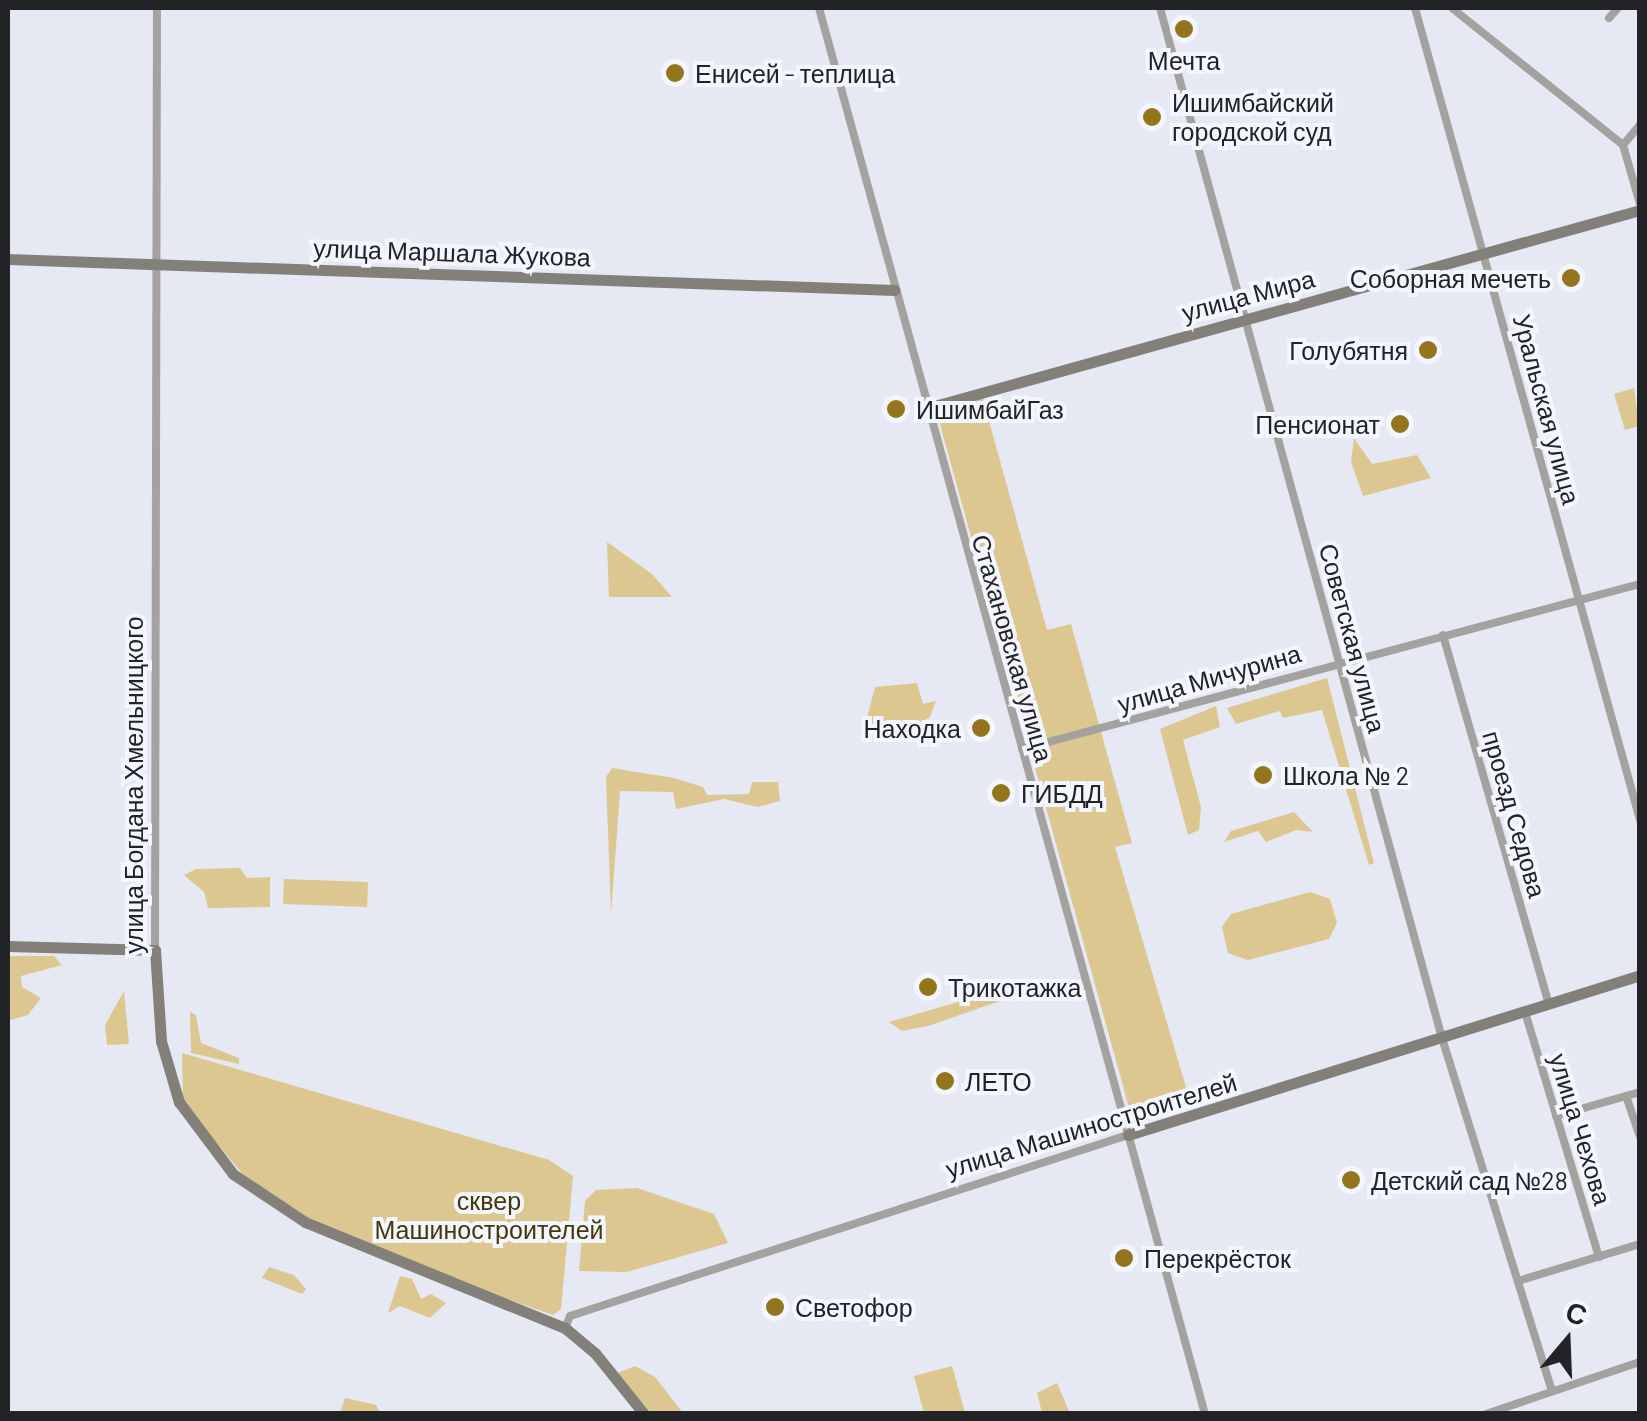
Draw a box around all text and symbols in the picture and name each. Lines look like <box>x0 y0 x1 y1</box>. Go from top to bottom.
marker: Мечта <box>1173 18 1195 40</box>
place label: Мечта <box>1148 45 1220 75</box>
place label: Енисей - теплица <box>695 58 895 88</box>
marker: Енисей - теплица <box>664 62 686 84</box>
place label: Ишимбайский городской суд <box>1172 88 1334 147</box>
marker: Ишимбайский городской суд <box>1141 106 1163 128</box>
street label: улица Маршала Жукова <box>313 232 591 272</box>
street label: улица Мира <box>1178 263 1318 327</box>
place label: Соборная мечеть <box>1350 263 1551 293</box>
marker: Соборная мечеть <box>1560 267 1582 289</box>
street label: Уральская улица <box>1507 311 1587 507</box>
place label: Голубятня <box>1289 335 1408 365</box>
marker: Голубятня <box>1417 339 1439 361</box>
place label: ИшимбайГаз <box>916 394 1064 424</box>
marker: ИшимбайГаз <box>885 398 907 420</box>
place label: Пенсионат <box>1255 409 1380 439</box>
marker: Пенсионат <box>1389 413 1411 435</box>
street label: Стахановская улица <box>966 531 1060 765</box>
street label: Советская улица <box>1313 540 1393 736</box>
street label: улица Богдана Хмельницкого <box>118 616 148 954</box>
street label: улица Мичурина <box>1114 637 1304 719</box>
place label: Находка <box>863 713 961 743</box>
marker: Находка <box>970 717 992 739</box>
street label: проезд Седова <box>1477 727 1553 901</box>
place label: Школа № 2 <box>1283 760 1409 790</box>
marker: Школа № 2 <box>1252 764 1274 786</box>
place label: ГИБДД <box>1021 778 1103 808</box>
marker: ГИБДД <box>990 782 1012 804</box>
place label: Трикотажка <box>948 972 1081 1002</box>
marker: Трикотажка <box>917 976 939 998</box>
street label: улица Чехова <box>1544 1050 1618 1208</box>
street label: улица Машиностроителей <box>942 1066 1240 1184</box>
place label: ЛЕТО <box>965 1066 1032 1096</box>
marker: ЛЕТО <box>934 1070 956 1092</box>
place label: Детский сад №28 <box>1371 1165 1568 1195</box>
marker: Детский сад №28 <box>1340 1169 1362 1191</box>
park label: сквер Машиностроителей <box>374 1186 604 1245</box>
place label: Перекрёсток <box>1144 1243 1291 1273</box>
marker: Перекрёсток <box>1113 1247 1135 1269</box>
north arrow <box>1517 1291 1617 1391</box>
place label: Светофор <box>795 1292 913 1322</box>
text: С <box>1562 1293 1592 1332</box>
marker: Светофор <box>764 1296 786 1318</box>

